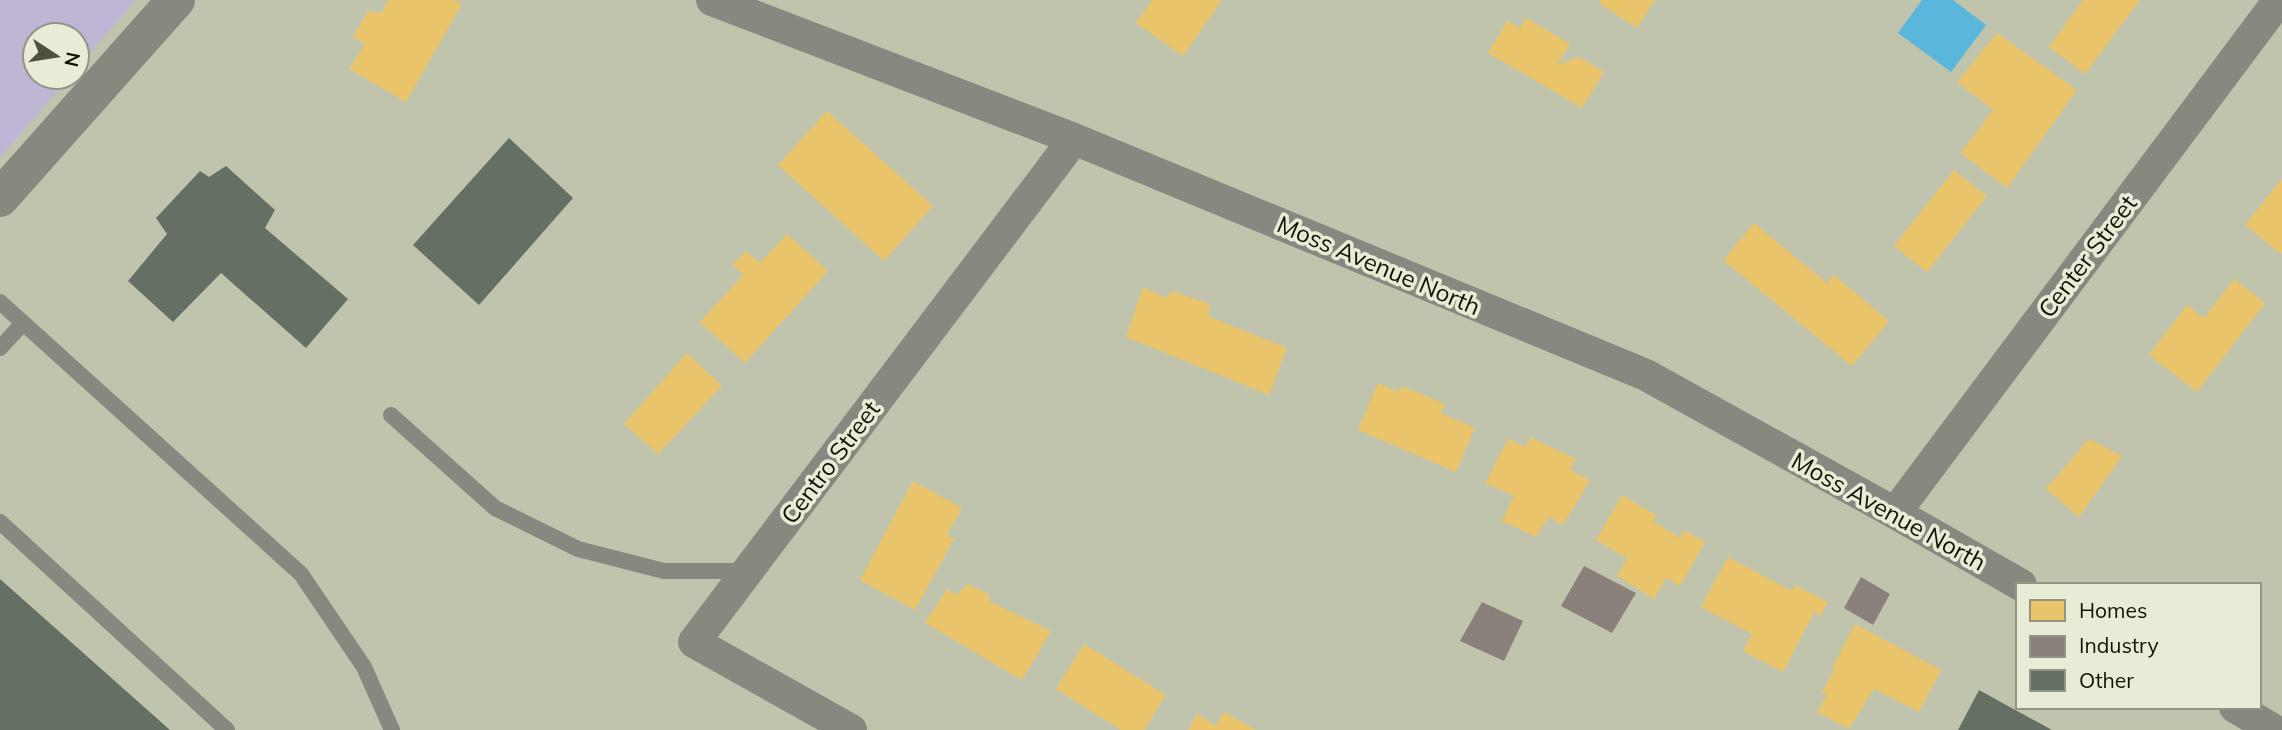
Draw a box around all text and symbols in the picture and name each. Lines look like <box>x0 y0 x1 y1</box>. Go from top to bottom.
north arrow <box>21 21 91 91</box>
text: N <box>59 50 86 69</box>
street label: Center Street <box>2031 189 2143 323</box>
street label: Moss Avenue North <box>1273 209 1485 321</box>
street label: Centro Street <box>774 395 886 529</box>
street label: Moss Avenue North <box>1787 445 1991 577</box>
legend <box>2016 583 2261 709</box>
text: Homes <box>2079 597 2147 623</box>
text: Industry <box>2079 632 2159 658</box>
text: Other <box>2079 667 2134 693</box>

